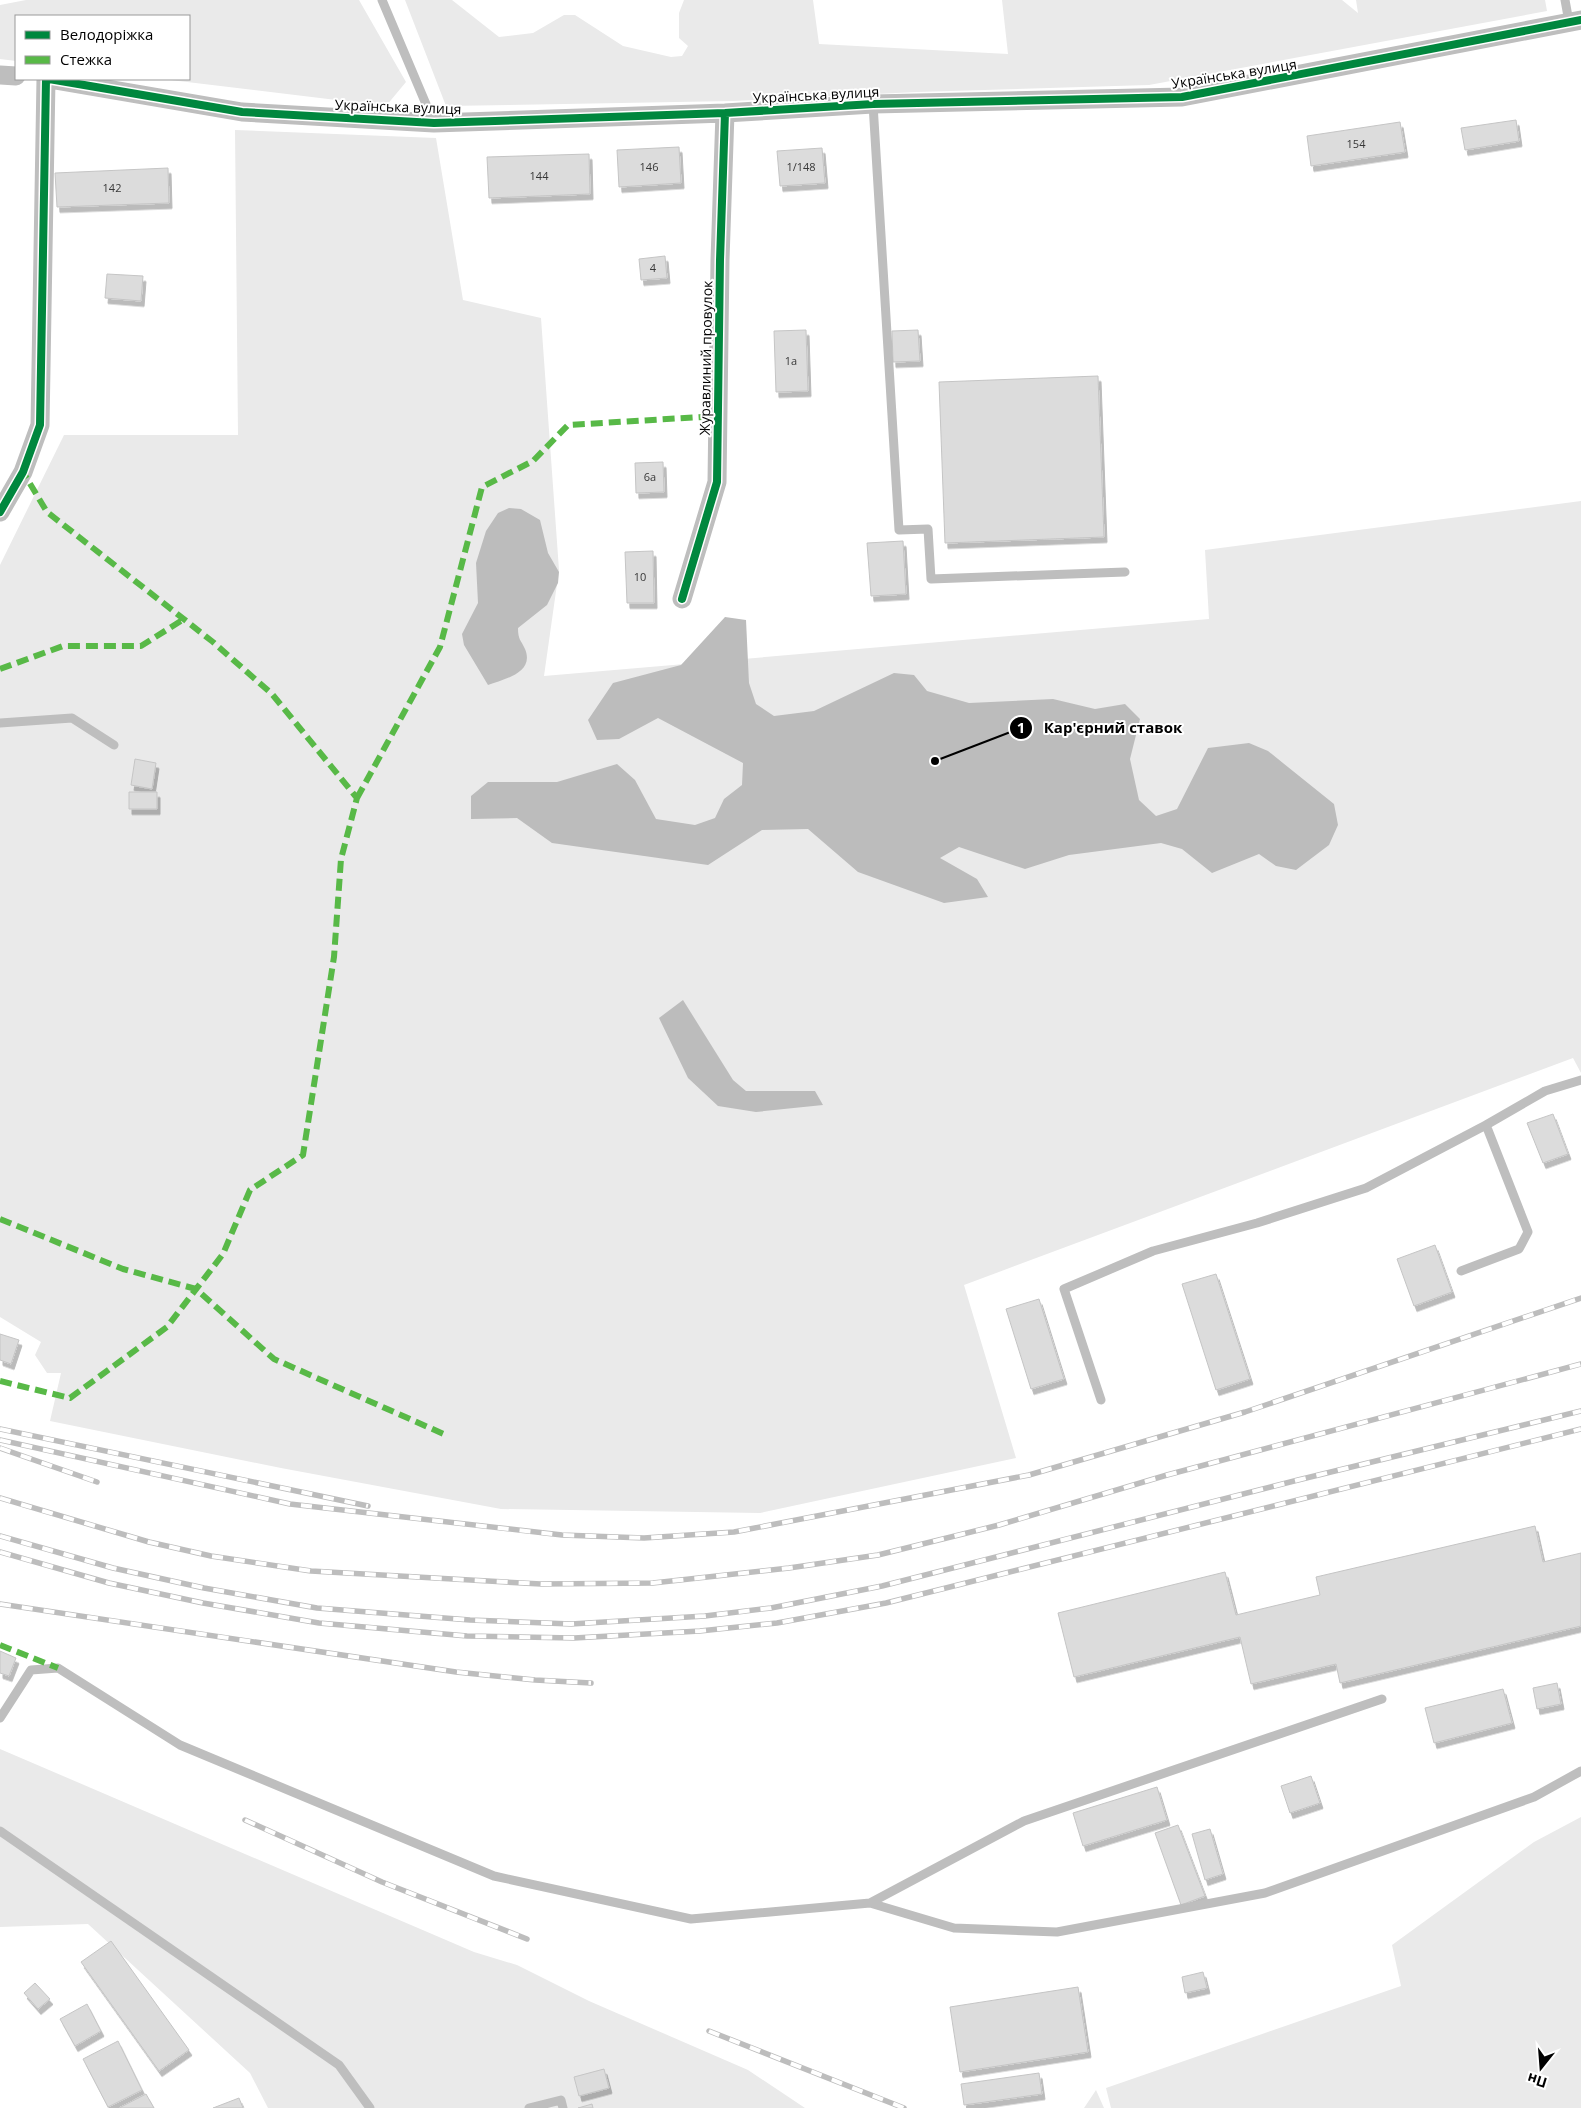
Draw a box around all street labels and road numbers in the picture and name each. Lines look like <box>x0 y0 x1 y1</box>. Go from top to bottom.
street label: Українська вулиця <box>1170 54 1298 93</box>
street label: Українська вулиця <box>752 82 880 107</box>
street label: Українська вулиця <box>334 95 462 118</box>
street label: Журавлиний провулок <box>695 280 716 436</box>

